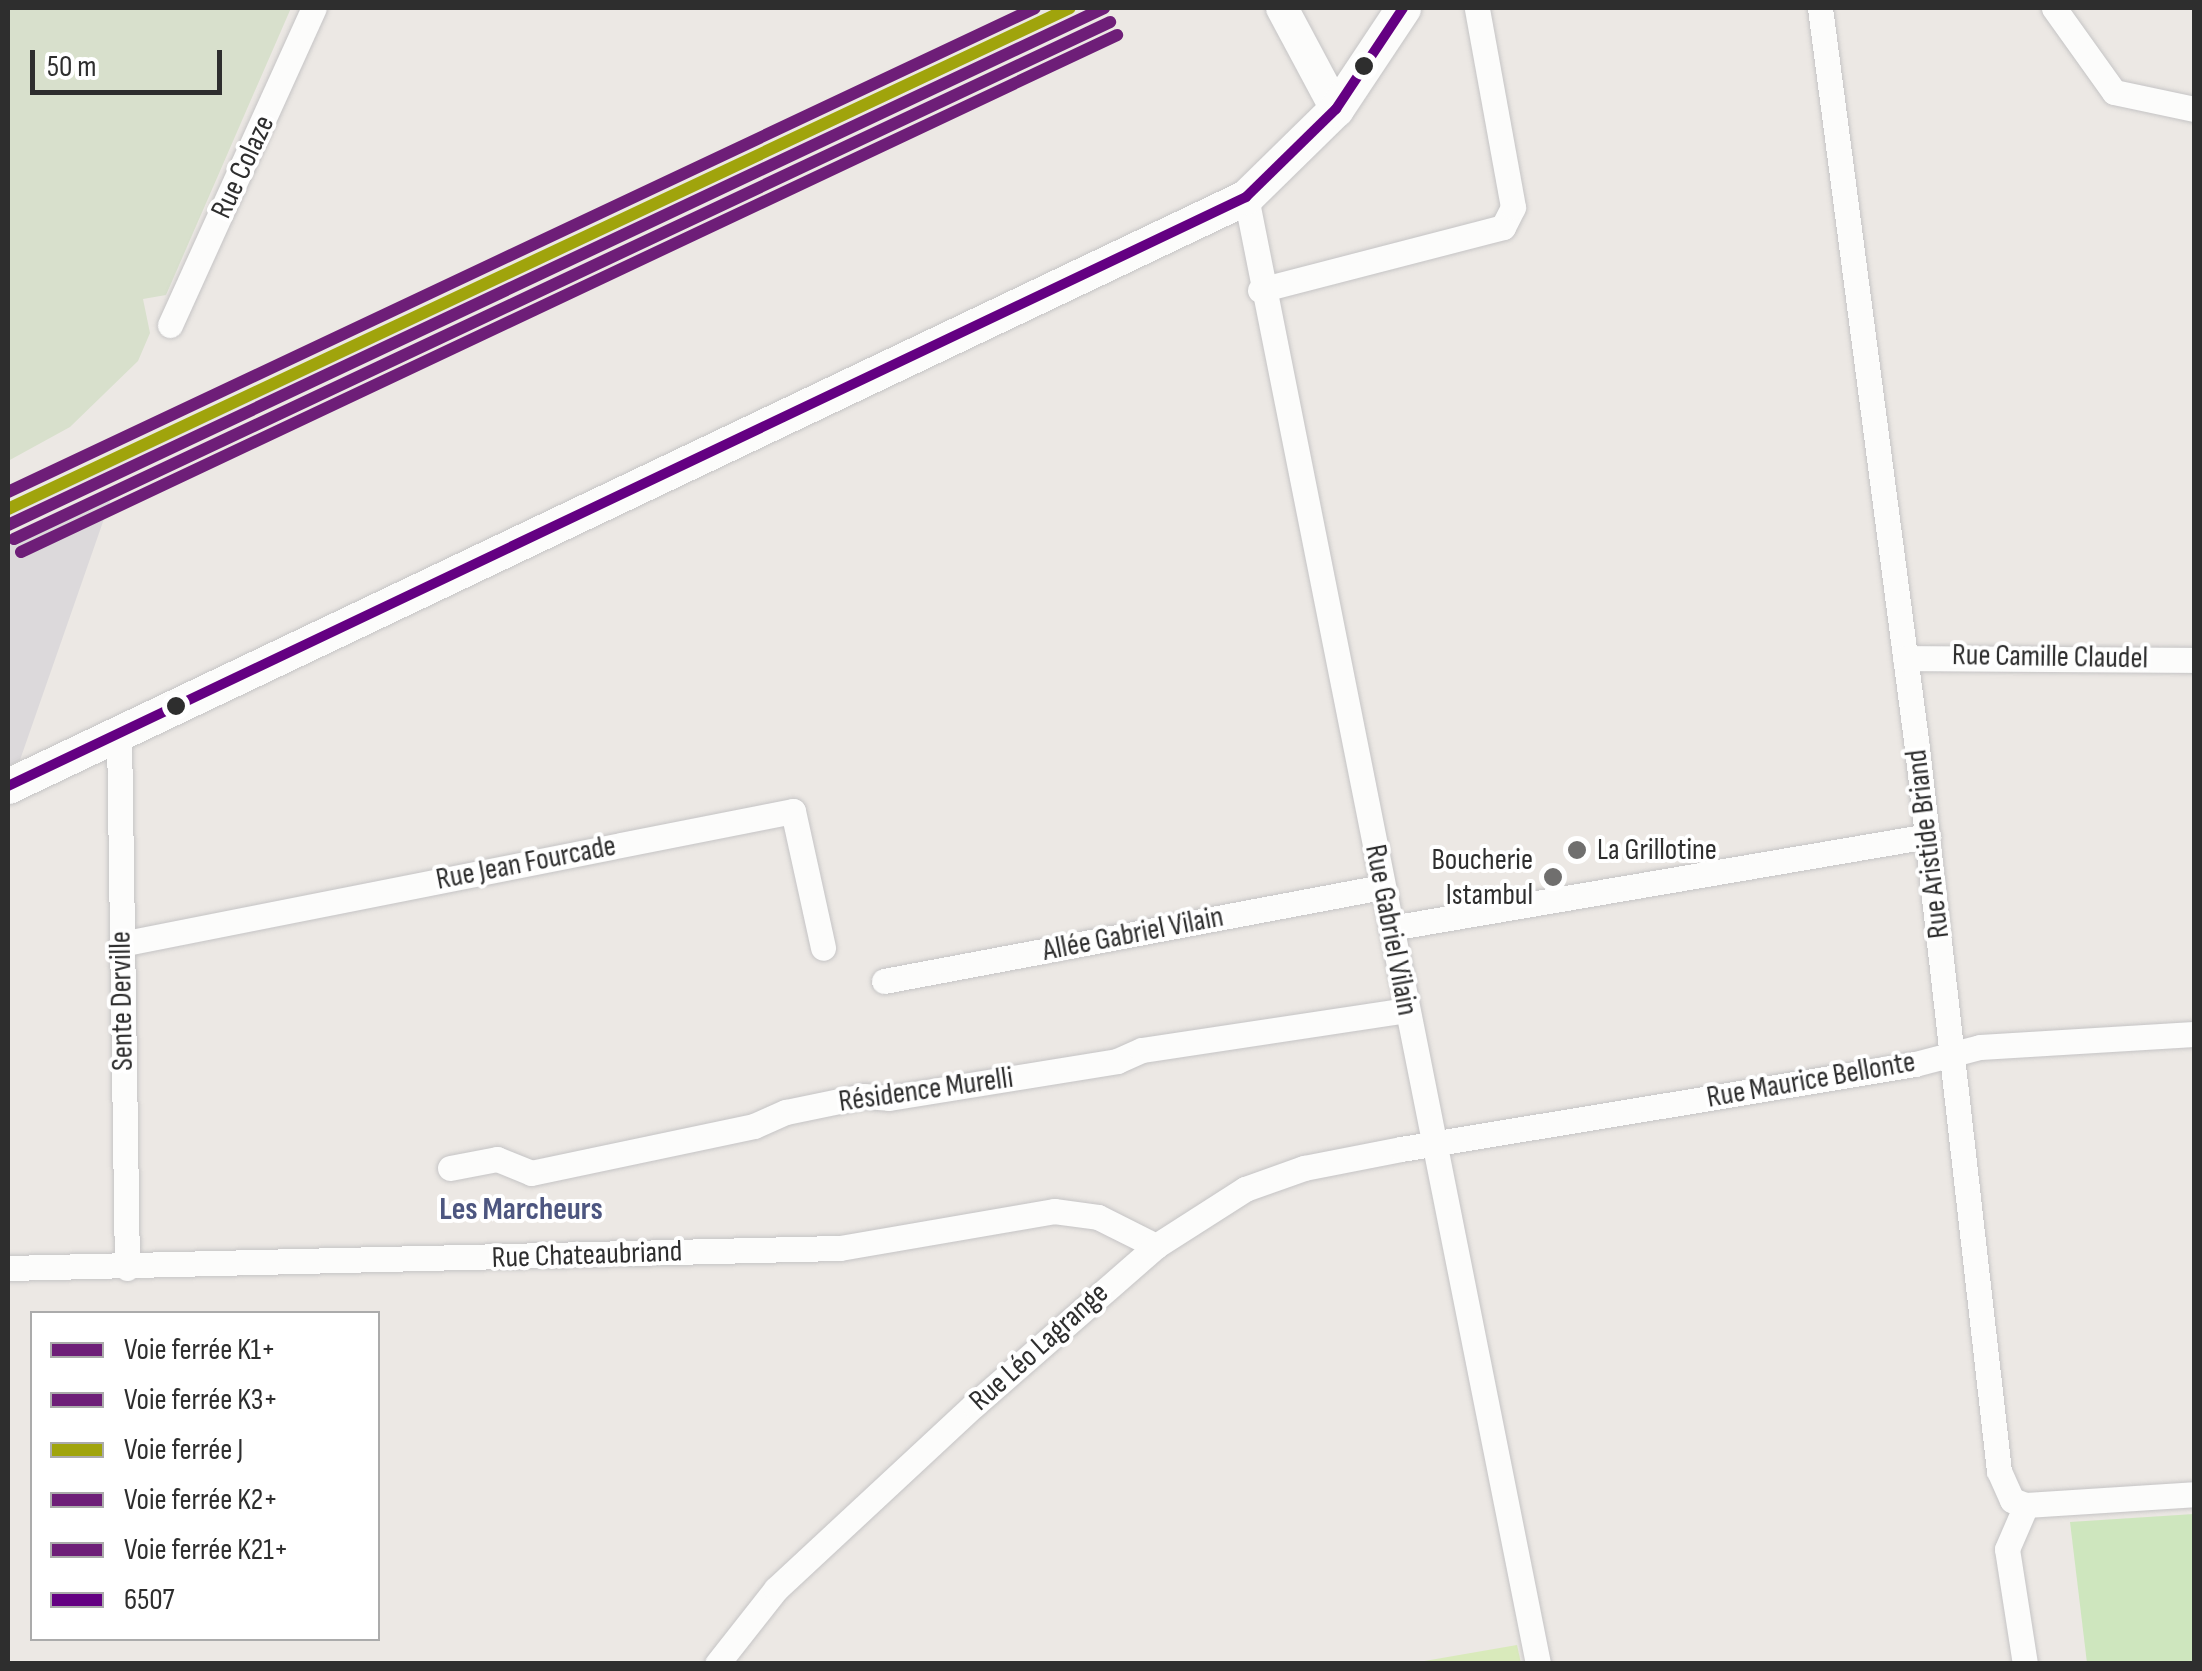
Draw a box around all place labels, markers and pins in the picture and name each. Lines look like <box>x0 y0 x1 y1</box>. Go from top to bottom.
unlabelled marker <box>1354 56 1374 76</box>
unlabelled marker <box>166 696 186 716</box>
place label: La Grillotine <box>1597 832 1717 868</box>
marker: La Grillotine <box>1566 839 1588 861</box>
place label: Boucherie Istambul <box>1432 842 1533 912</box>
marker: Boucherie Istambul <box>1542 866 1564 888</box>

